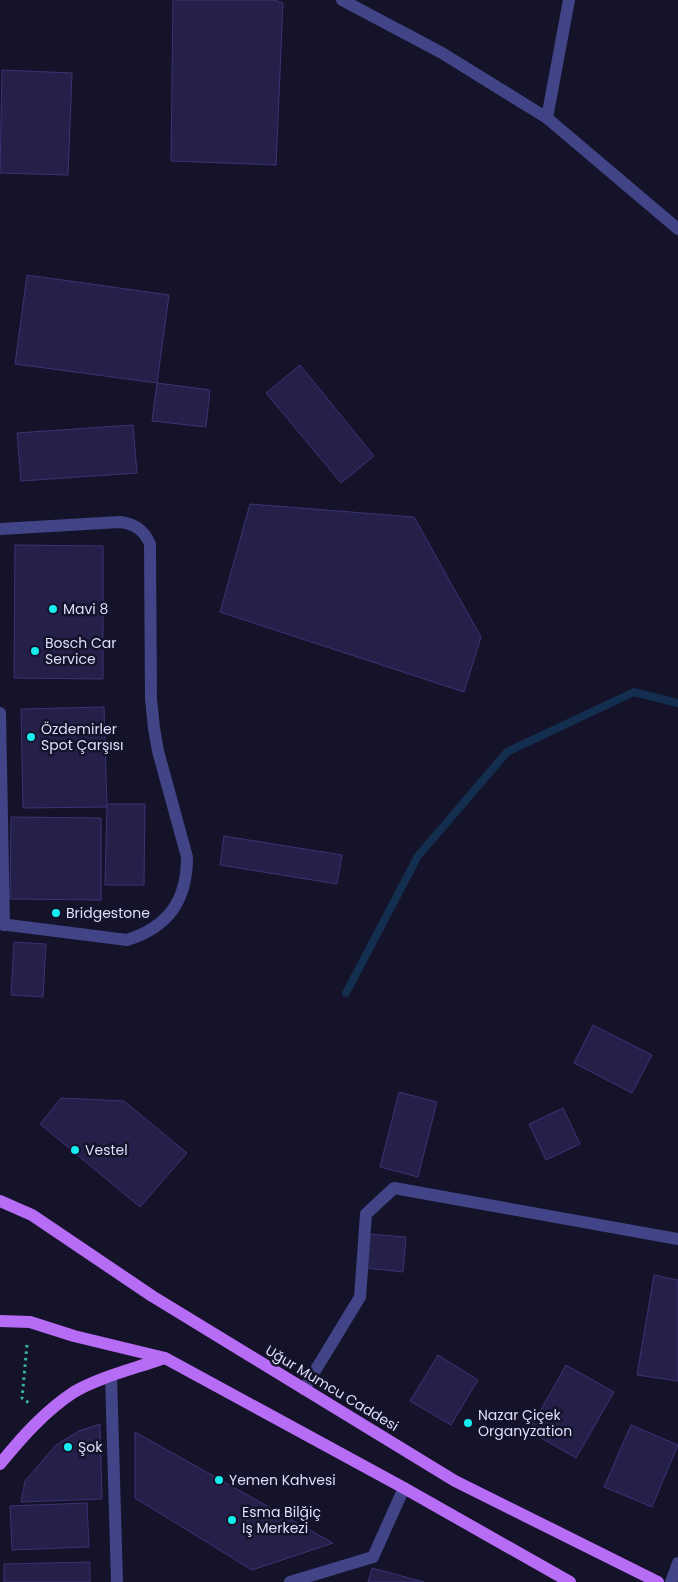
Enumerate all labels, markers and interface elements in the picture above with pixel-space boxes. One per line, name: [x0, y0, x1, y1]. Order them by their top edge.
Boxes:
place label: Mavi 8: [63, 599, 109, 619]
marker: Mavi 8: [47, 603, 59, 615]
place label: Bosch Car Service: [45, 633, 117, 669]
marker: Bosch Car Service: [29, 645, 41, 657]
place label: Özdemirler Spot Çarşısı: [41, 719, 123, 755]
marker: Özdemirler Spot Çarşısı: [25, 731, 37, 743]
place label: Bridgestone: [66, 903, 150, 923]
marker: Bridgestone: [50, 907, 62, 919]
place label: Vestel: [85, 1140, 128, 1160]
marker: Vestel: [69, 1144, 81, 1156]
street label: Uğur Mumcu Caddesi: [262, 1340, 402, 1436]
place label: Nazar Çiçek Organyzation: [478, 1405, 572, 1441]
marker: Nazar Çiçek Organyzation: [462, 1417, 474, 1429]
place label: Şok: [78, 1437, 103, 1457]
marker: Şok: [62, 1441, 74, 1453]
place label: Yemen Kahvesi: [229, 1470, 336, 1490]
marker: Yemen Kahvesi: [213, 1474, 225, 1486]
place label: Esma Bilğiç Iş Merkezi: [242, 1502, 321, 1538]
marker: Esma Bilğiç Iş Merkezi: [226, 1514, 238, 1526]

